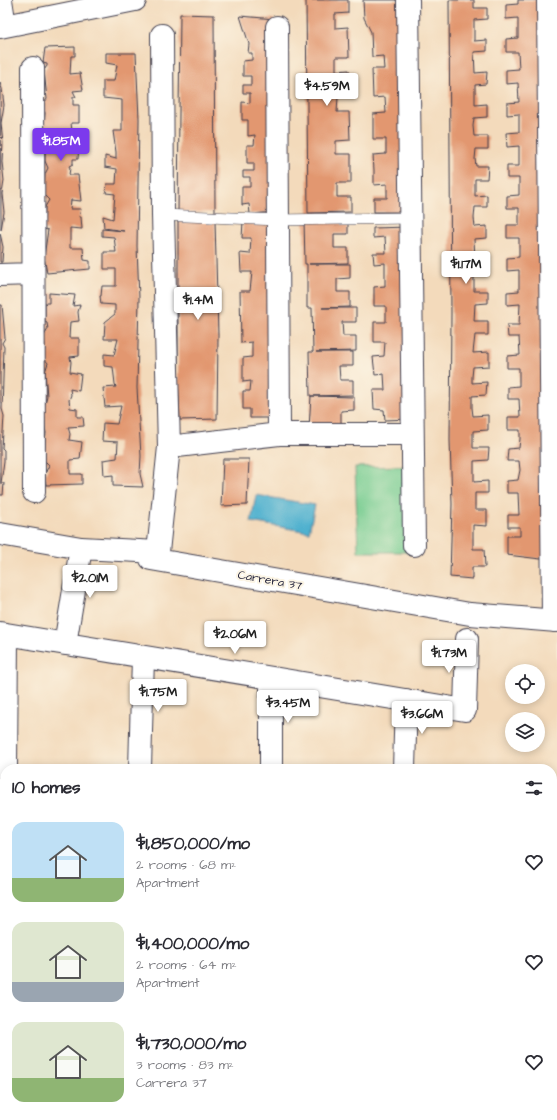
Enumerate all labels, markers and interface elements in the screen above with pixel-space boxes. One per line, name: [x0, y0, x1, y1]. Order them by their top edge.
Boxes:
pin: $4.59M: [294, 73, 360, 107]
text: $4.59M: [304, 77, 350, 95]
pin: $1.85M: [28, 128, 94, 162]
text: $1.85M: [41, 132, 81, 150]
pin: $1.17M: [433, 251, 499, 285]
text: $1.17M: [450, 255, 482, 273]
pin: $1.4M: [170, 287, 226, 321]
text: $1.4M: [183, 291, 213, 309]
pin: $2.01M: [57, 565, 123, 599]
street label: Carrera 37: [236, 566, 304, 595]
text: $2.01M: [71, 569, 109, 587]
pin: $2.06M: [202, 621, 268, 655]
text: $2.06M: [213, 625, 257, 643]
pin: $1.73M: [416, 640, 482, 674]
text: $1.73M: [431, 644, 467, 662]
map controls: [505, 664, 545, 752]
button: locate: [505, 664, 545, 704]
pin: $1.75M: [125, 679, 191, 713]
text: $1.75M: [139, 683, 177, 701]
pin: $3.45M: [255, 690, 321, 724]
text: $3.45M: [266, 694, 310, 712]
pin: $3.66M: [389, 701, 455, 735]
text: $3.66M: [401, 705, 443, 723]
button: layers: [505, 712, 545, 752]
text: 10 homes: [12, 776, 81, 800]
icon: filters: [523, 777, 545, 799]
text: $1,850,000/mo: [136, 832, 250, 856]
icon: home: [44, 838, 92, 886]
icon: heart: [523, 851, 545, 873]
text: 2 rooms · 68 m²: [136, 856, 236, 874]
text: Apartment: [136, 874, 200, 892]
text: $1,400,000/mo: [136, 932, 249, 956]
icon: home: [44, 938, 92, 986]
icon: heart: [523, 951, 545, 973]
text: 2 rooms · 64 m²: [136, 956, 237, 974]
text: Apartment: [136, 974, 200, 992]
text: $1,730,000/mo: [136, 1032, 246, 1056]
icon: home: [44, 1038, 92, 1086]
icon: heart: [523, 1051, 545, 1073]
text: 3 rooms · 83 m²: [136, 1056, 234, 1074]
text: Carrera 37: [136, 1074, 207, 1092]

